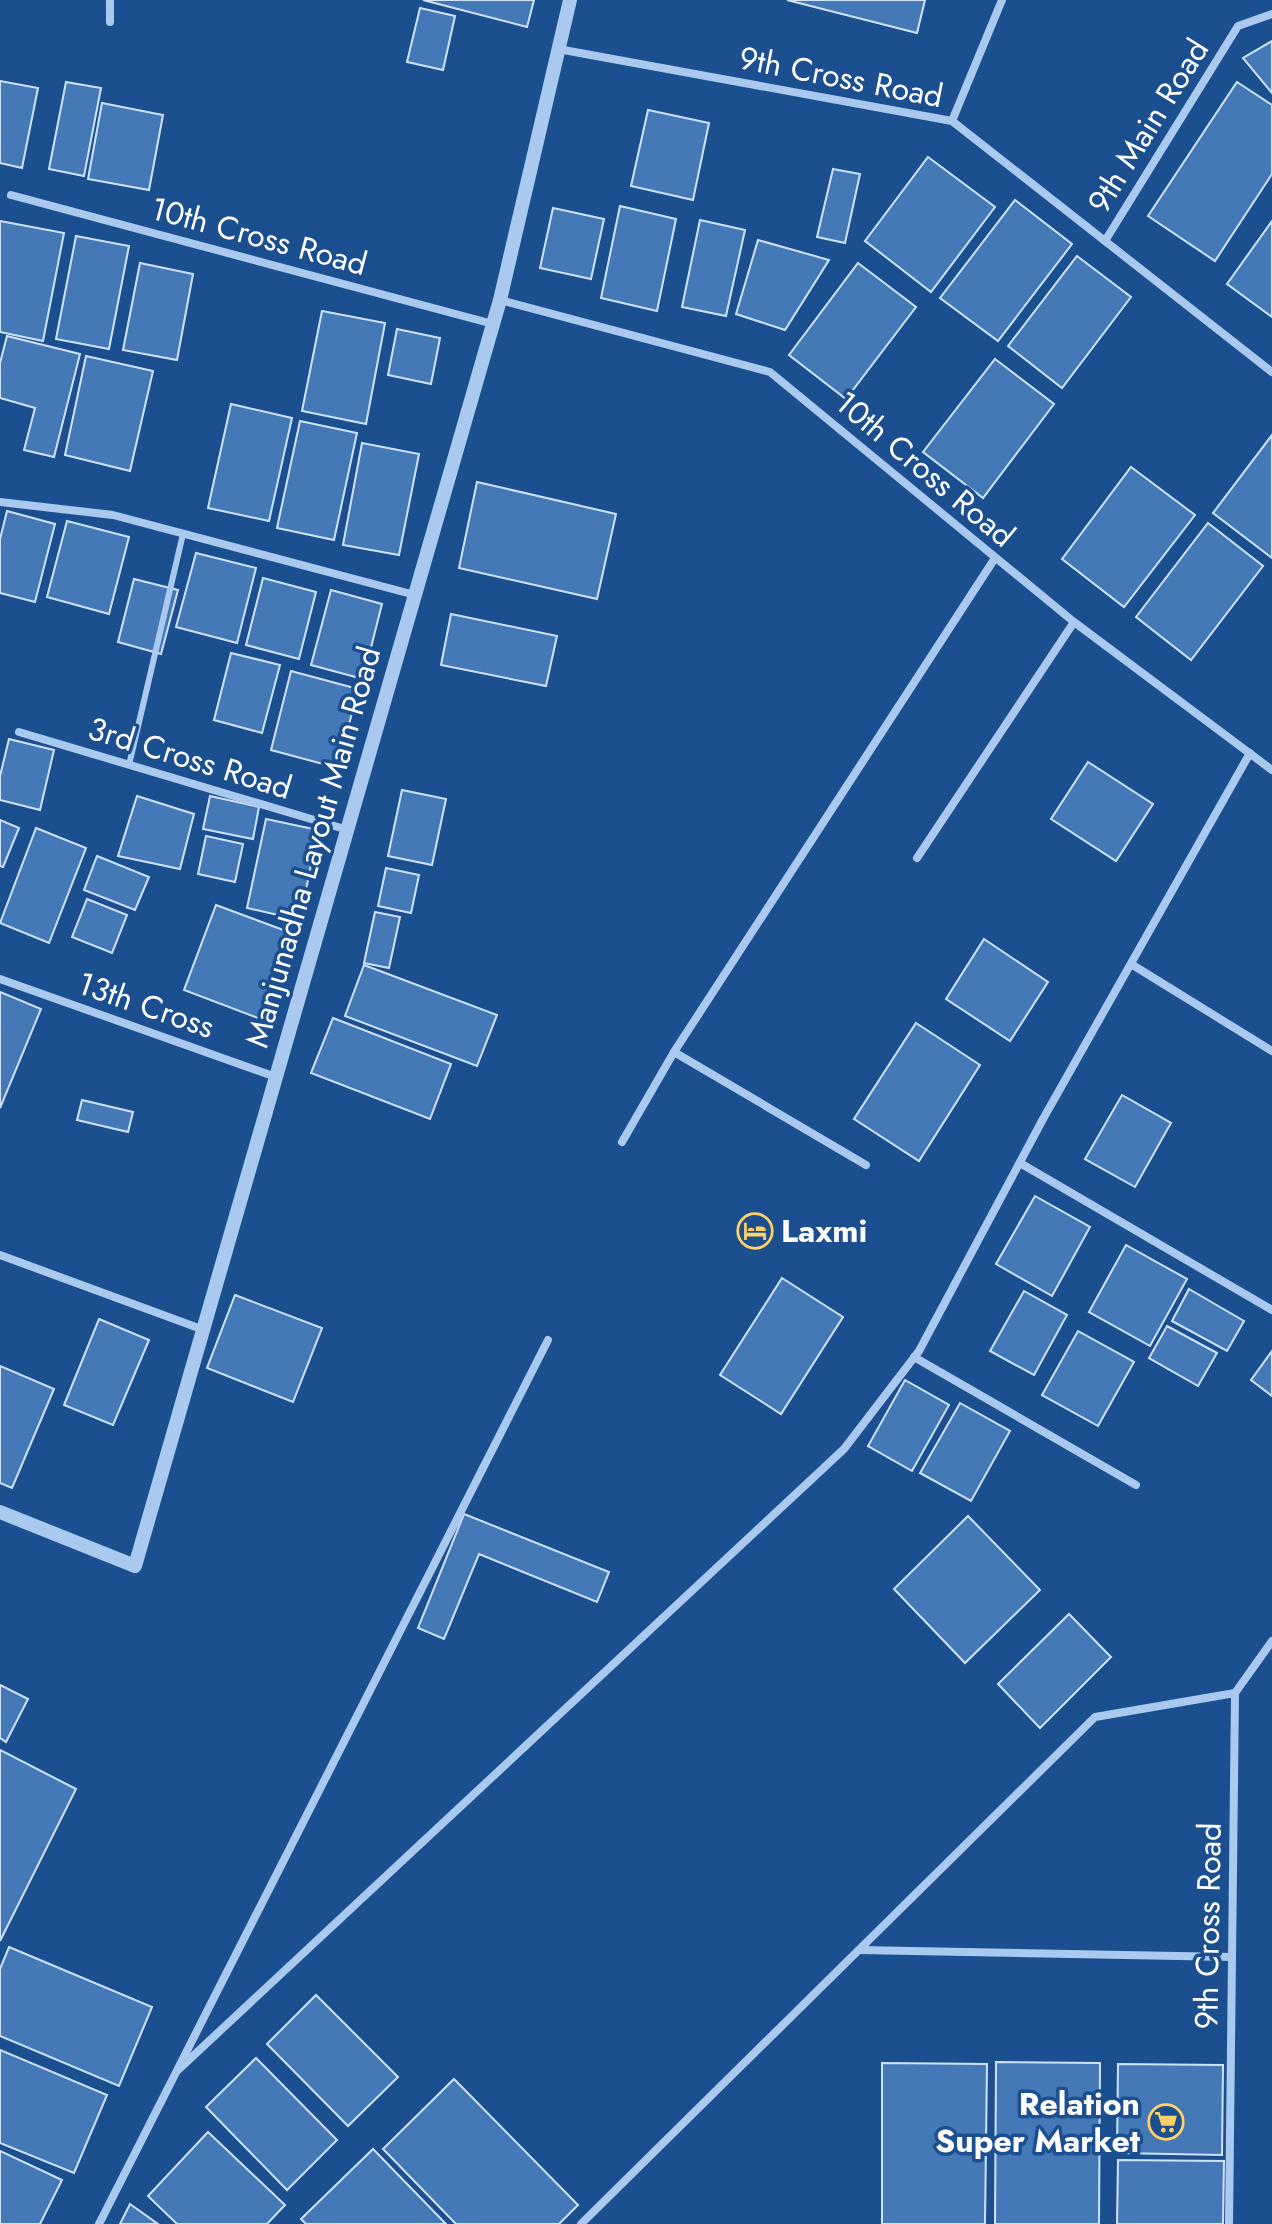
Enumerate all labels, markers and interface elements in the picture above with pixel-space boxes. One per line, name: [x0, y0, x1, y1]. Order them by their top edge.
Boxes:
street label: 9th Main Road: [1076, 30, 1220, 222]
street label: 9th Cross Road: [735, 35, 947, 119]
street label: 10th Cross Road: [146, 185, 372, 287]
street label: 10th Cross Road: [825, 380, 1025, 558]
street label: Manjunadha Layout Main Road: [234, 641, 392, 1053]
street label: 3rd Cross Road: [83, 705, 297, 811]
street label: 13th Cross: [72, 960, 220, 1050]
place label: Laxmi: [781, 1208, 867, 1254]
hotel icon: Laxmi: [736, 1212, 774, 1250]
street label: 9th Cross Road: [1183, 1822, 1233, 2030]
place label: Relation Super Market: [935, 2081, 1141, 2164]
supermarket icon: Relation Super Market: [1147, 2103, 1185, 2141]

